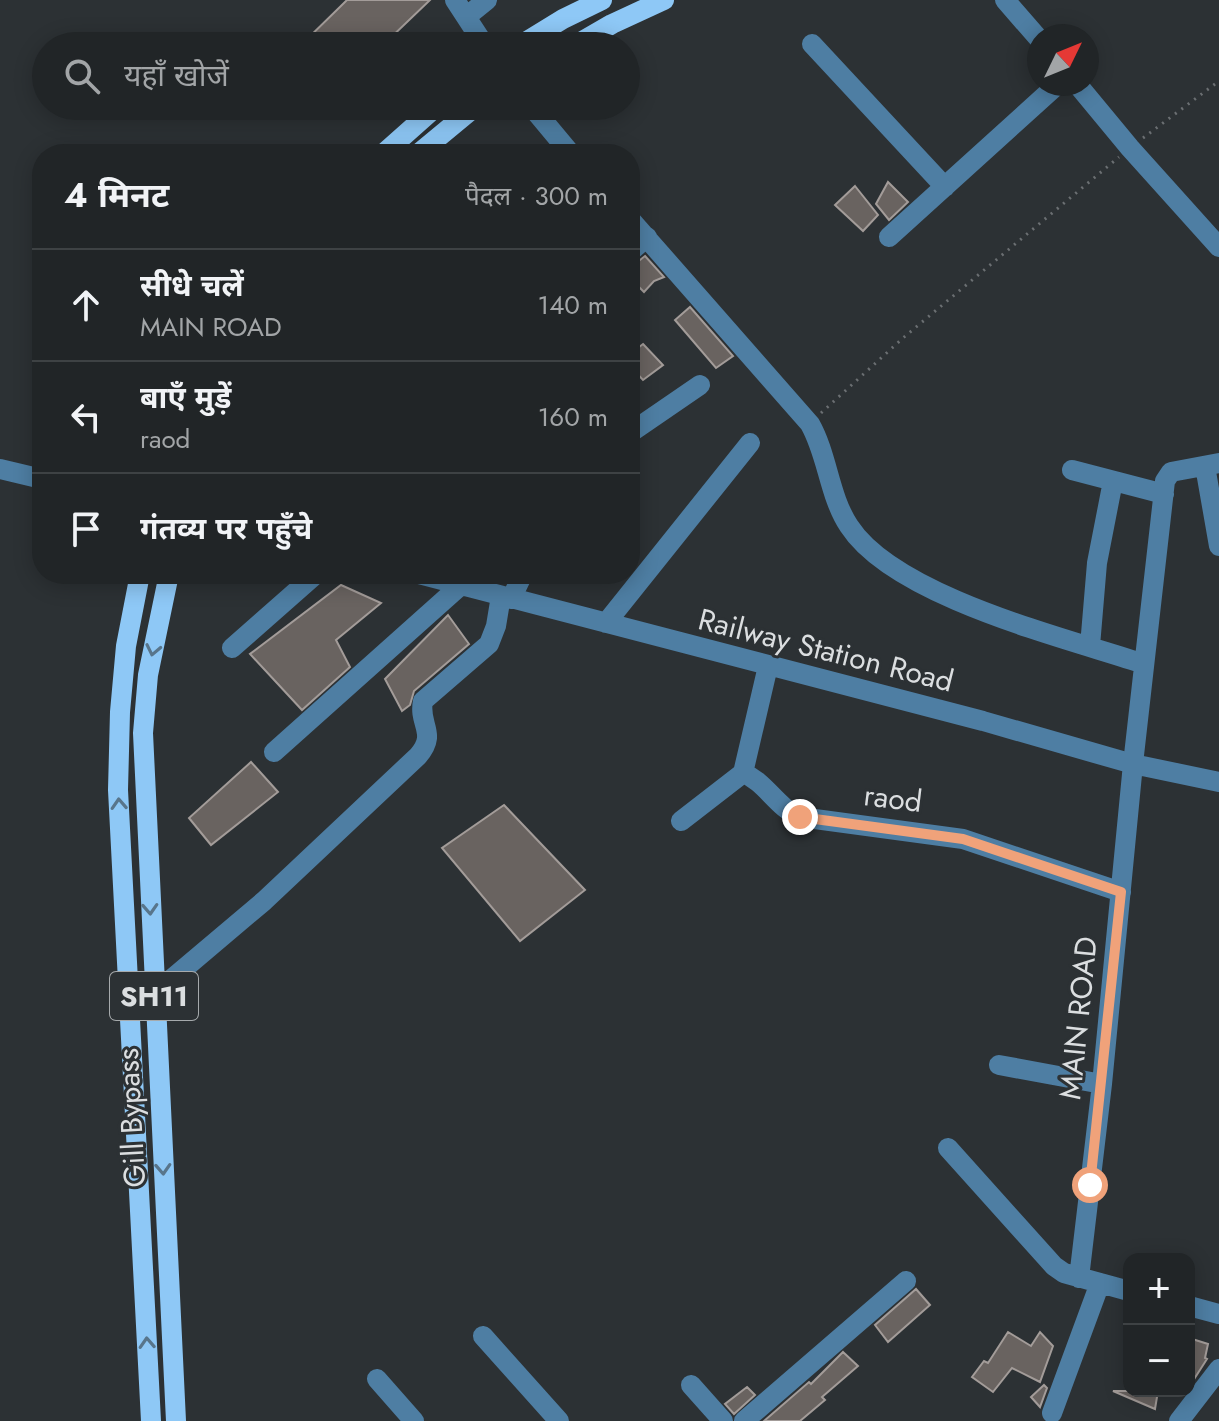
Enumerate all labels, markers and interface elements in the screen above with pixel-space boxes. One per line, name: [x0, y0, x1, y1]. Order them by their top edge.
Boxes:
north arrow: [1027, 24, 1099, 96]
search box: [32, 32, 640, 120]
icon: search: [60, 54, 104, 98]
text: यहाँ खोजें: [124, 54, 229, 97]
text: 4 मिनट: [64, 171, 169, 220]
text: पैदल · 300 m: [465, 177, 608, 215]
text: सीधे चलें: [140, 264, 244, 307]
icon: ahead: [64, 283, 108, 327]
text: 140 m: [537, 286, 608, 324]
text: MAIN ROAD: [140, 308, 282, 346]
text: बाएँ मुड़ें: [140, 376, 231, 419]
icon: left: [64, 395, 108, 439]
text: 160 m: [538, 398, 608, 436]
text: raod: [140, 420, 190, 458]
icon: arrive: [64, 507, 108, 551]
text: गंतव्य पर पहुँचे: [140, 507, 312, 550]
street label: Railway Station Road: [694, 597, 958, 703]
one-way arrow: [145, 643, 162, 657]
street label: raod: [861, 773, 925, 823]
one-way arrow: [111, 797, 128, 810]
route end: [782, 799, 818, 835]
one-way arrow: [142, 903, 159, 916]
street label: MAIN ROAD: [1048, 934, 1108, 1102]
road number: SH11: [110, 972, 198, 1020]
street label: Gill Bypass: [106, 1047, 156, 1189]
one-way arrow: [155, 1163, 172, 1176]
route start: [1072, 1167, 1108, 1203]
map controls: [1123, 1253, 1195, 1397]
button: +: [1123, 1253, 1195, 1325]
button: −: [1123, 1325, 1195, 1397]
one-way arrow: [139, 1336, 156, 1349]

